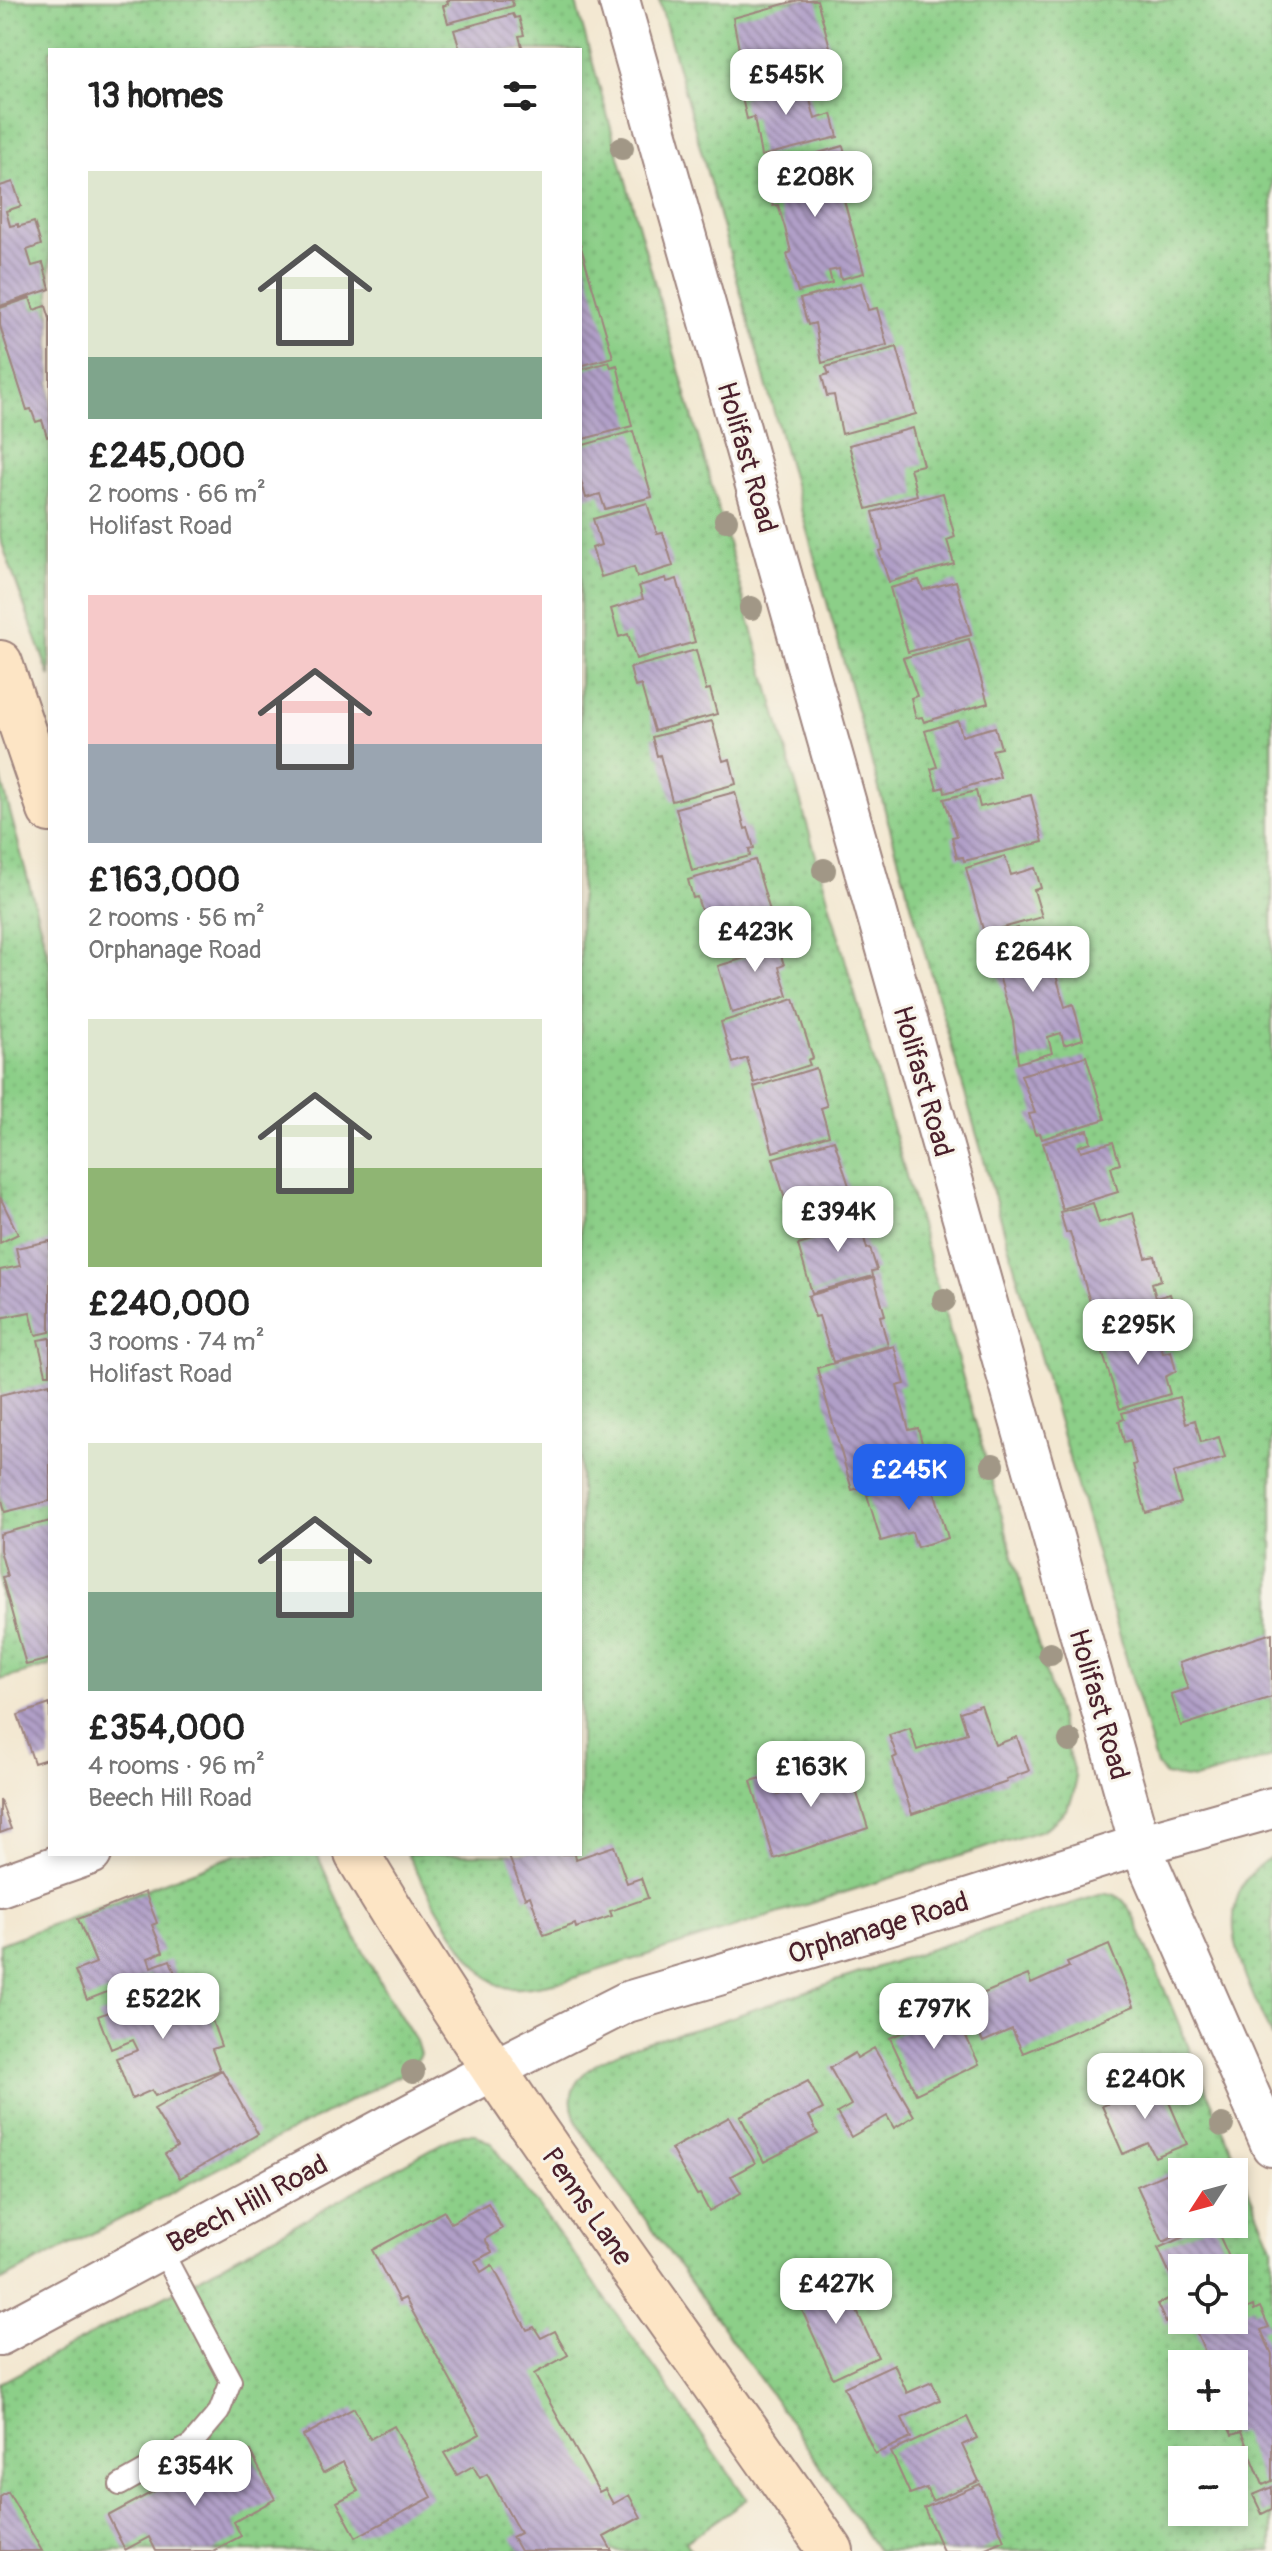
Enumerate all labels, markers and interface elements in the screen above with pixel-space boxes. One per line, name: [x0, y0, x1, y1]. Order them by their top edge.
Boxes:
pin: £545K: [730, 49, 842, 117]
text: £545K: [748, 59, 824, 91]
icon: filters: [498, 74, 542, 118]
text: 13 homes: [88, 75, 223, 118]
pin: £208K: [759, 151, 871, 219]
text: £208K: [776, 161, 854, 193]
icon: home: [243, 223, 387, 367]
street label: Holifast Road: [708, 378, 785, 537]
text: £245,000: [88, 435, 245, 478]
text: 2 rooms · 66 m²: [88, 478, 266, 510]
text: Holifast Road: [88, 510, 232, 542]
icon: home: [243, 647, 387, 791]
text: £163,000: [88, 859, 240, 902]
text: 2 rooms · 56 m²: [88, 902, 265, 934]
pin: £423K: [699, 906, 811, 974]
text: £423K: [717, 916, 793, 948]
pin: £264K: [977, 926, 1089, 994]
text: Orphanage Road: [88, 934, 262, 966]
text: £264K: [994, 936, 1072, 968]
street label: Holifast Road: [884, 1002, 961, 1161]
icon: home: [243, 1071, 387, 1215]
pin: £394K: [782, 1186, 894, 1254]
text: £394K: [800, 1196, 876, 1228]
text: £240,000: [88, 1283, 250, 1326]
pin: £295K: [1082, 1299, 1194, 1367]
text: £295K: [1101, 1309, 1175, 1341]
text: 3 rooms · 74 m²: [88, 1326, 265, 1358]
text: Holifast Road: [88, 1358, 232, 1390]
pin: £245K: [853, 1444, 965, 1512]
text: £245K: [871, 1454, 947, 1486]
icon: home: [243, 1495, 387, 1639]
street label: Holifast Road: [1060, 1625, 1137, 1784]
text: £354,000: [88, 1707, 245, 1750]
pin: £163K: [755, 1741, 867, 1809]
text: 4 rooms · 96 m²: [88, 1750, 265, 1782]
text: £163K: [775, 1751, 847, 1783]
text: Beech Hill Road: [88, 1782, 252, 1814]
street label: Orphanage Road: [784, 1884, 973, 1973]
pin: £522K: [107, 1973, 219, 2041]
text: £522K: [125, 1983, 201, 2015]
pin: £797K: [878, 1983, 990, 2051]
text: £797K: [897, 1993, 971, 2025]
pin: £240K: [1089, 2053, 1201, 2121]
text: £240K: [1105, 2063, 1185, 2095]
street label: Penns Lane: [533, 2141, 640, 2273]
street label: Beech Hill Road: [161, 2147, 334, 2261]
north arrow: [1168, 2158, 1248, 2238]
map controls: [1168, 2158, 1248, 2526]
button: locate: [1168, 2254, 1248, 2334]
pin: £427K: [780, 2258, 892, 2326]
text: £427K: [798, 2268, 874, 2300]
button: +: [1168, 2350, 1248, 2430]
pin: £354K: [139, 2440, 251, 2508]
button: −: [1168, 2446, 1248, 2526]
text: £354K: [157, 2450, 233, 2482]

